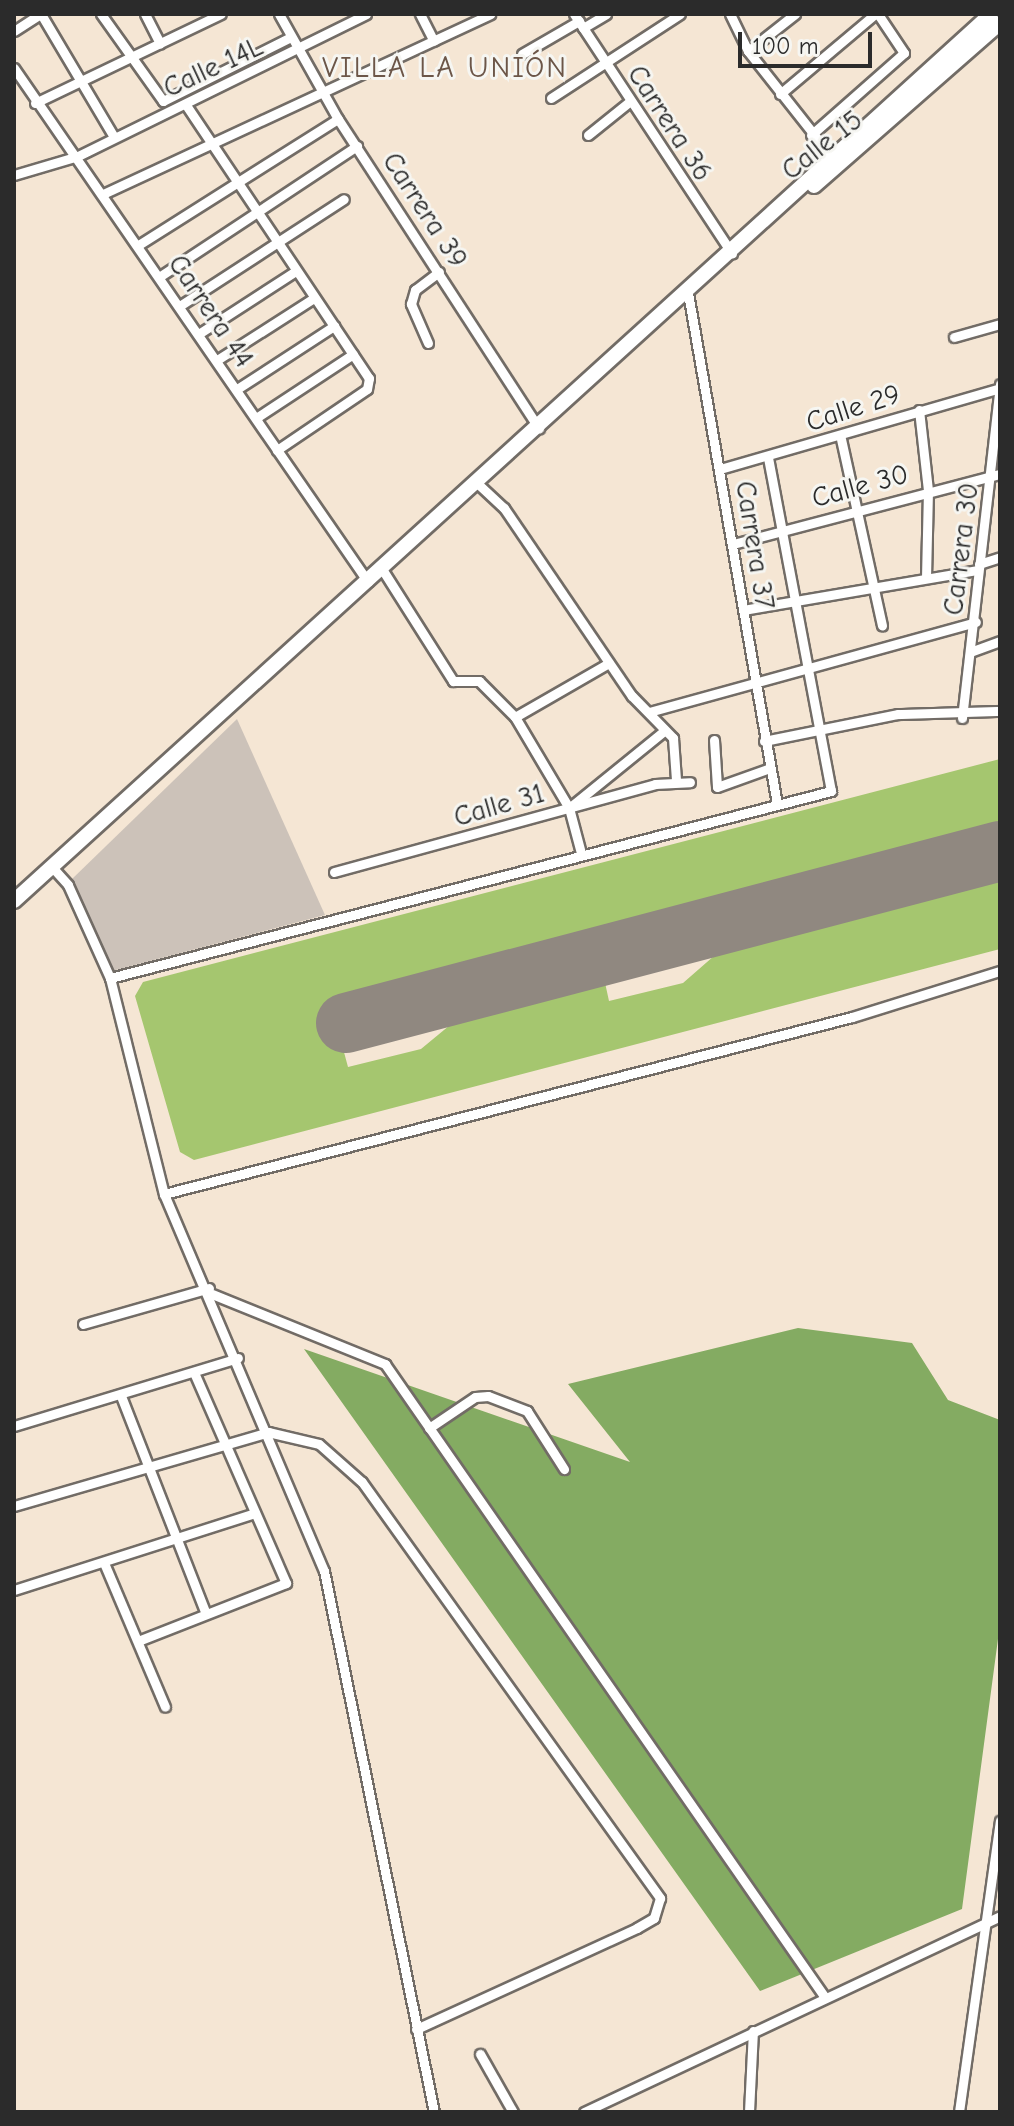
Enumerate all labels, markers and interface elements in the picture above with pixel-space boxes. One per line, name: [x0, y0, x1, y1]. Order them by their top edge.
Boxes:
scale bar: [742, 16, 876, 66]
street label: Calle 14L: [158, 29, 268, 105]
text: 100 m: [752, 32, 819, 60]
district label: VILLA LA UNIÓN: [322, 50, 568, 86]
street label: Carrera 36: [620, 59, 720, 187]
street label: Calle 15: [775, 103, 869, 187]
street label: Carrera 39: [375, 146, 475, 274]
street label: Carrera 44: [161, 248, 261, 374]
street label: Calle 29: [802, 377, 904, 439]
street label: Calle 30: [808, 457, 912, 515]
street label: Carrera 37: [728, 479, 782, 611]
street label: Carrera 30: [936, 481, 986, 617]
street label: Calle 31: [450, 776, 548, 834]

